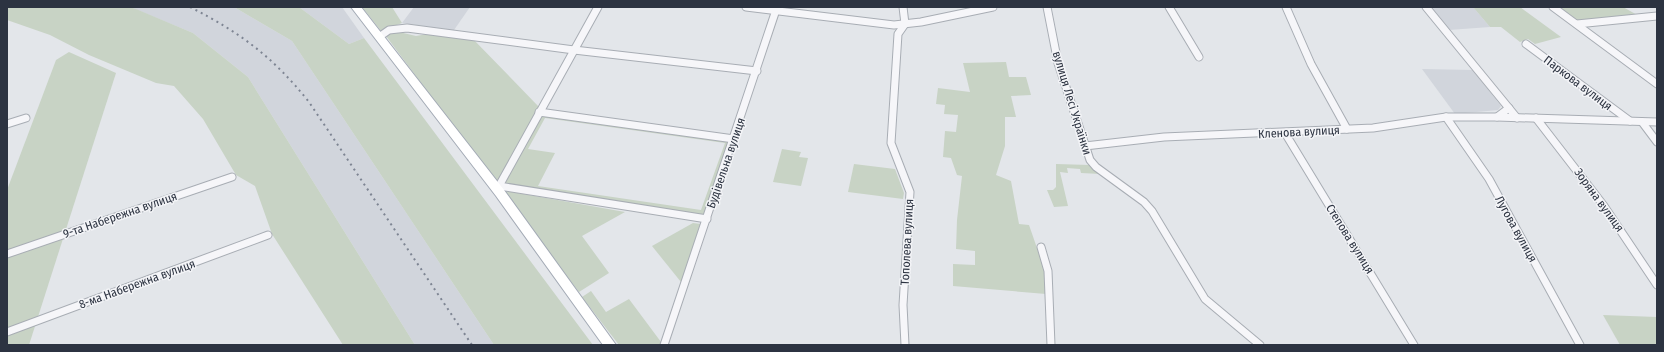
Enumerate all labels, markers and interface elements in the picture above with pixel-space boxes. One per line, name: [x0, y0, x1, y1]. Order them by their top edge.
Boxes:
street label: вулиця Лесі Українки: [1050, 50, 1094, 156]
street label: Паркова вулиця: [1541, 53, 1615, 113]
street label: Будівельна вулиця: [704, 116, 748, 210]
street label: Кленова вулиця: [1258, 123, 1340, 141]
street label: Зоряна вулиця: [1571, 165, 1627, 235]
street label: 9-та Набережна вулиця: [61, 189, 179, 241]
street label: Лугова вулиця: [1492, 193, 1540, 265]
street label: Тополева вулиця: [898, 198, 916, 286]
street label: Степова вулиця: [1323, 202, 1377, 276]
street label: 8-ма Набережна вулиця: [77, 256, 197, 312]

